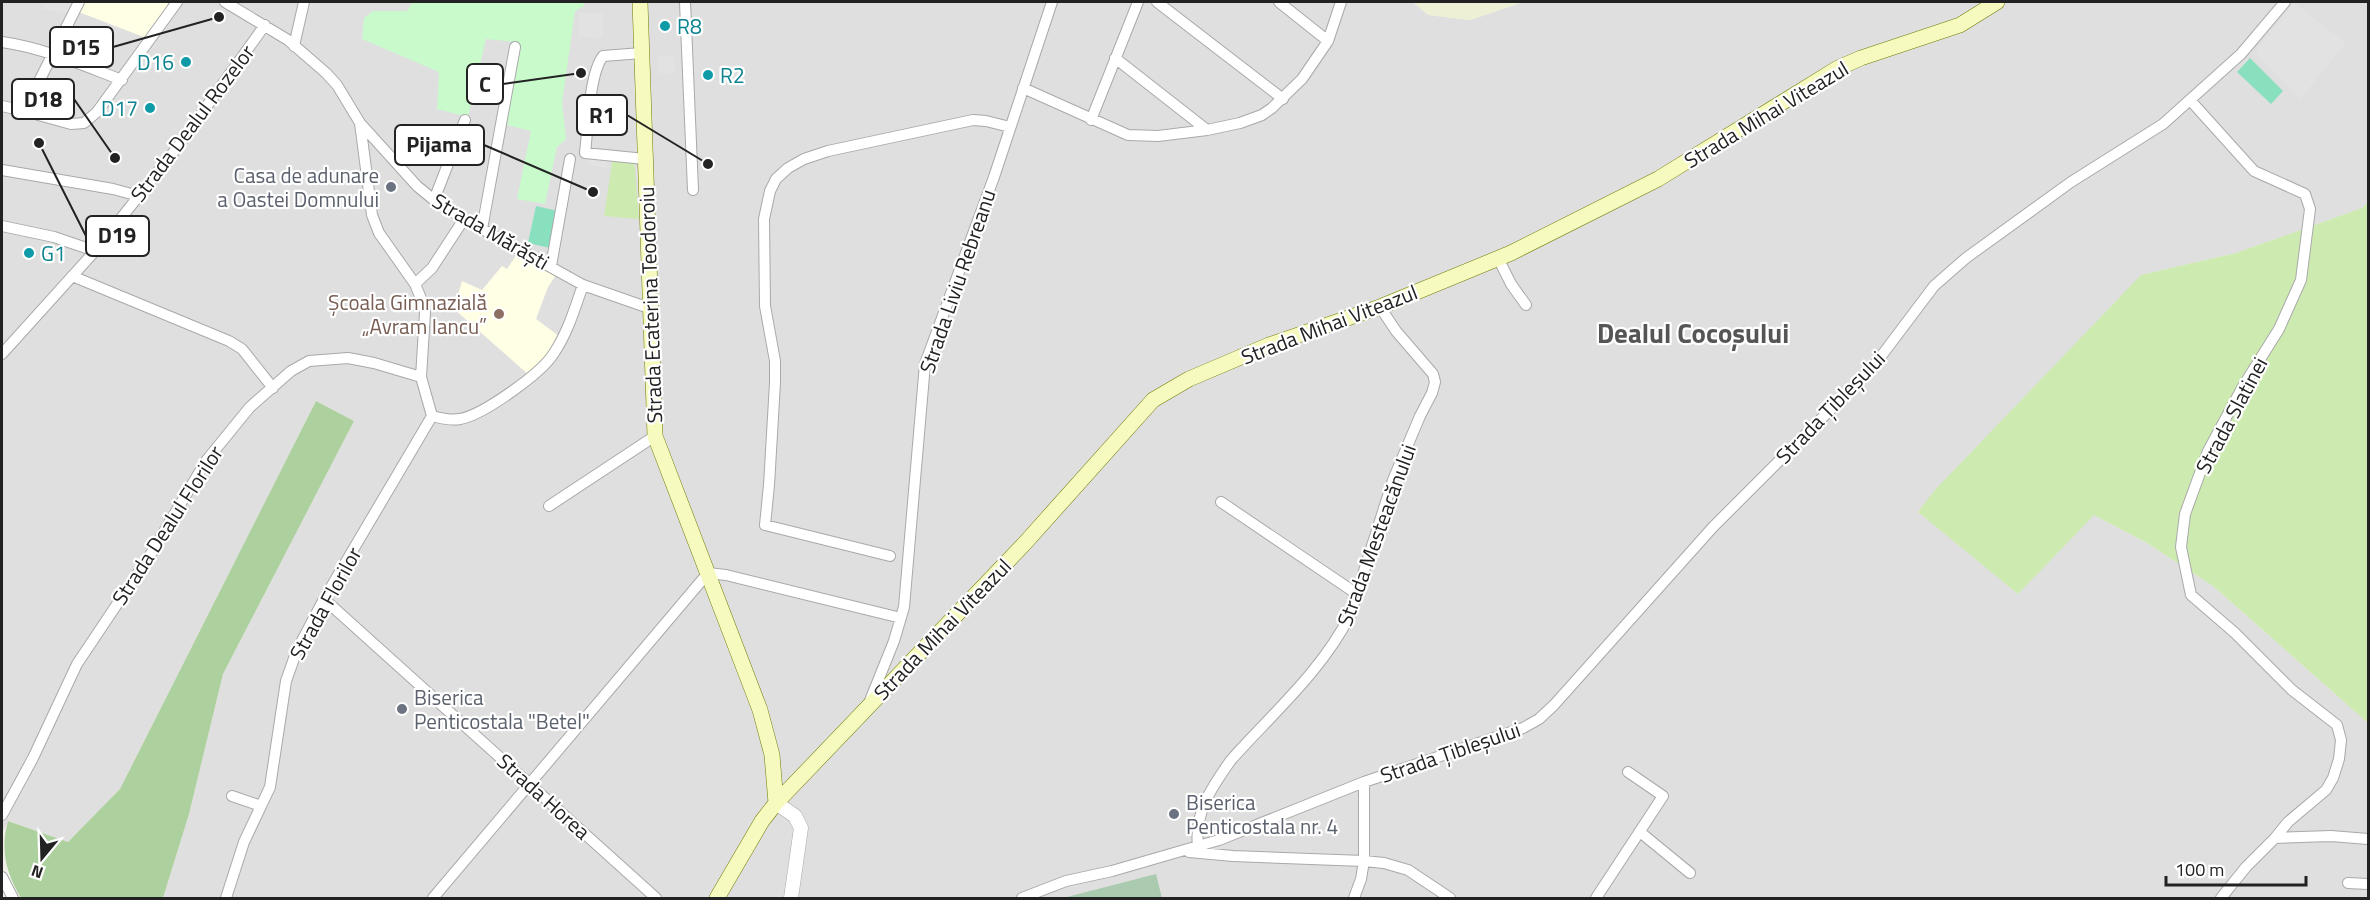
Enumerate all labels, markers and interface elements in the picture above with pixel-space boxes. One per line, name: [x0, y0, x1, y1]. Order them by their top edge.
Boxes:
place label: R8: [677, 10, 702, 42]
marker: R8: [658, 19, 672, 33]
callout: D15: [50, 27, 113, 67]
text: D15: [62, 30, 100, 64]
street label: Strada Dealul Rozelor: [122, 38, 262, 208]
place label: D16: [137, 46, 174, 78]
street label: Strada Mihai Viteazul: [1678, 52, 1854, 176]
marker: D16: [179, 55, 193, 69]
place label: R2: [720, 59, 745, 91]
callout: C: [467, 64, 503, 104]
text: C: [479, 67, 491, 101]
marker: R2: [701, 68, 715, 82]
callout: D18: [12, 79, 74, 119]
text: D18: [24, 82, 62, 116]
place label: D17: [101, 92, 138, 124]
callout: R1: [577, 95, 627, 135]
text: R1: [589, 98, 615, 132]
marker: D17: [143, 101, 157, 115]
callout: Pijama: [395, 125, 484, 165]
text: Pijama: [406, 127, 472, 161]
place label: Casa de adunare a Oastei Domnului: [217, 159, 379, 215]
marker: Casa de adunare a Oastei Domnului: [384, 180, 398, 194]
street label: Strada Mărăști: [427, 185, 555, 277]
street label: Strada Liviu Rebreanu: [910, 185, 1004, 377]
street label: Strada Ecaterina Teodoroiu: [630, 186, 670, 424]
callout: D19: [86, 216, 149, 256]
text: D19: [98, 218, 136, 252]
place label: G1: [41, 237, 66, 269]
marker: G1: [22, 246, 36, 260]
street label: Strada Mihai Viteazul: [1236, 276, 1422, 372]
place label: Școala Gimnazială „Avram Iancu”: [328, 286, 487, 342]
marker: Școala Gimnazială „Avram Iancu”: [492, 307, 506, 321]
district label: Dealul Cocoșului: [1597, 312, 1789, 353]
street label: Strada Țibleșului: [1768, 343, 1892, 471]
street label: Strada Slatinei: [2187, 351, 2275, 479]
street label: Strada Dealul Florilor: [103, 439, 231, 611]
street label: Strada Mesteacănului: [1328, 439, 1424, 631]
street label: Strada Florilor: [281, 541, 369, 665]
street label: Strada Mihai Viteazul: [866, 551, 1018, 707]
place label: Biserica Penticostala "Betel": [414, 681, 590, 737]
marker: Biserica Penticostala "Betel": [395, 702, 409, 716]
street label: Strada Țibleșului: [1376, 713, 1524, 791]
street label: Strada Horea: [490, 745, 598, 847]
place label: Biserica Penticostala nr. 4: [1186, 786, 1338, 842]
marker: Biserica Penticostala nr. 4: [1167, 807, 1181, 821]
north arrow: [12, 828, 72, 888]
scale bar: [2166, 849, 2306, 887]
text: 100 m: [2175, 856, 2224, 883]
text: N: [28, 859, 46, 885]

